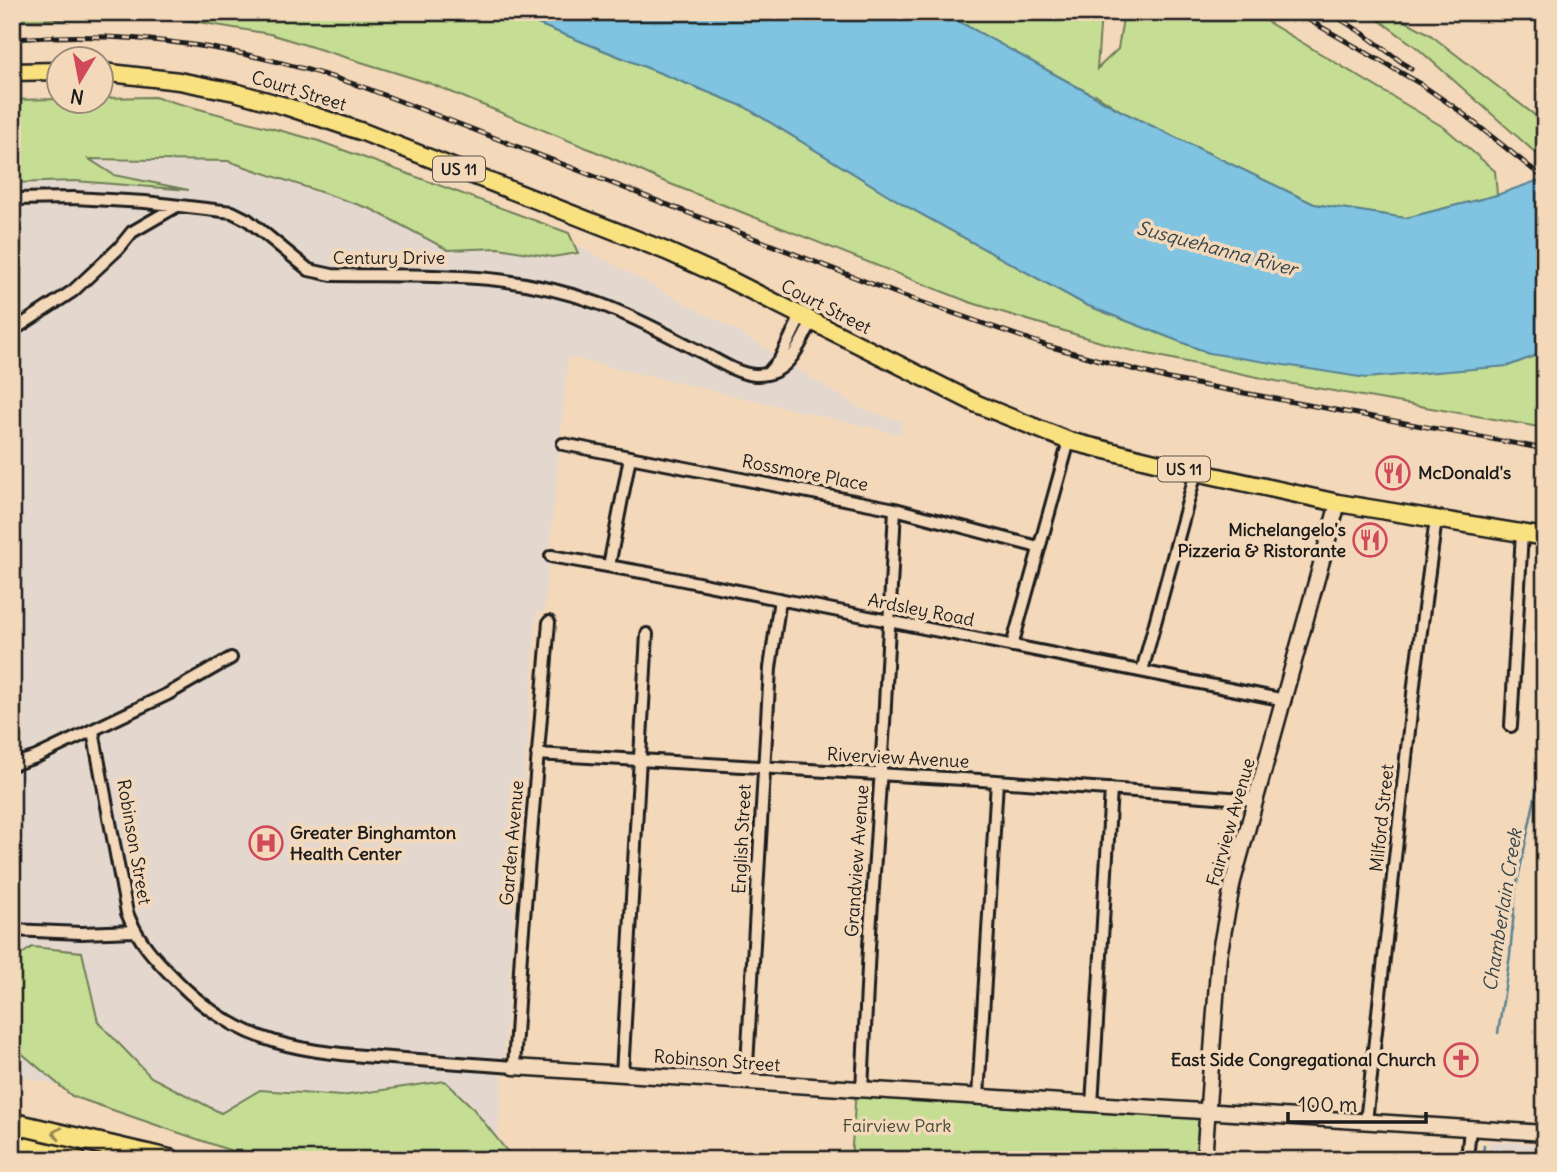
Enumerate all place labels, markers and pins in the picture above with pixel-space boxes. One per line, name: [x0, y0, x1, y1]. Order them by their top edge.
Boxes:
restaurant icon: McDonald's: [1374, 454, 1412, 492]
place label: McDonald's: [1418, 461, 1511, 484]
place label: Michelangelo's Pizzeria & Ristorante: [1177, 518, 1346, 562]
restaurant icon: Michelangelo's Pizzeria & Ristorante: [1351, 521, 1389, 559]
place label: Greater Binghamton Health Center: [290, 821, 457, 865]
hospital icon: Greater Binghamton Health Center: [247, 824, 285, 862]
church icon: East Side Congregational Church: [1442, 1041, 1480, 1079]
place label: East Side Congregational Church: [1171, 1048, 1437, 1071]

